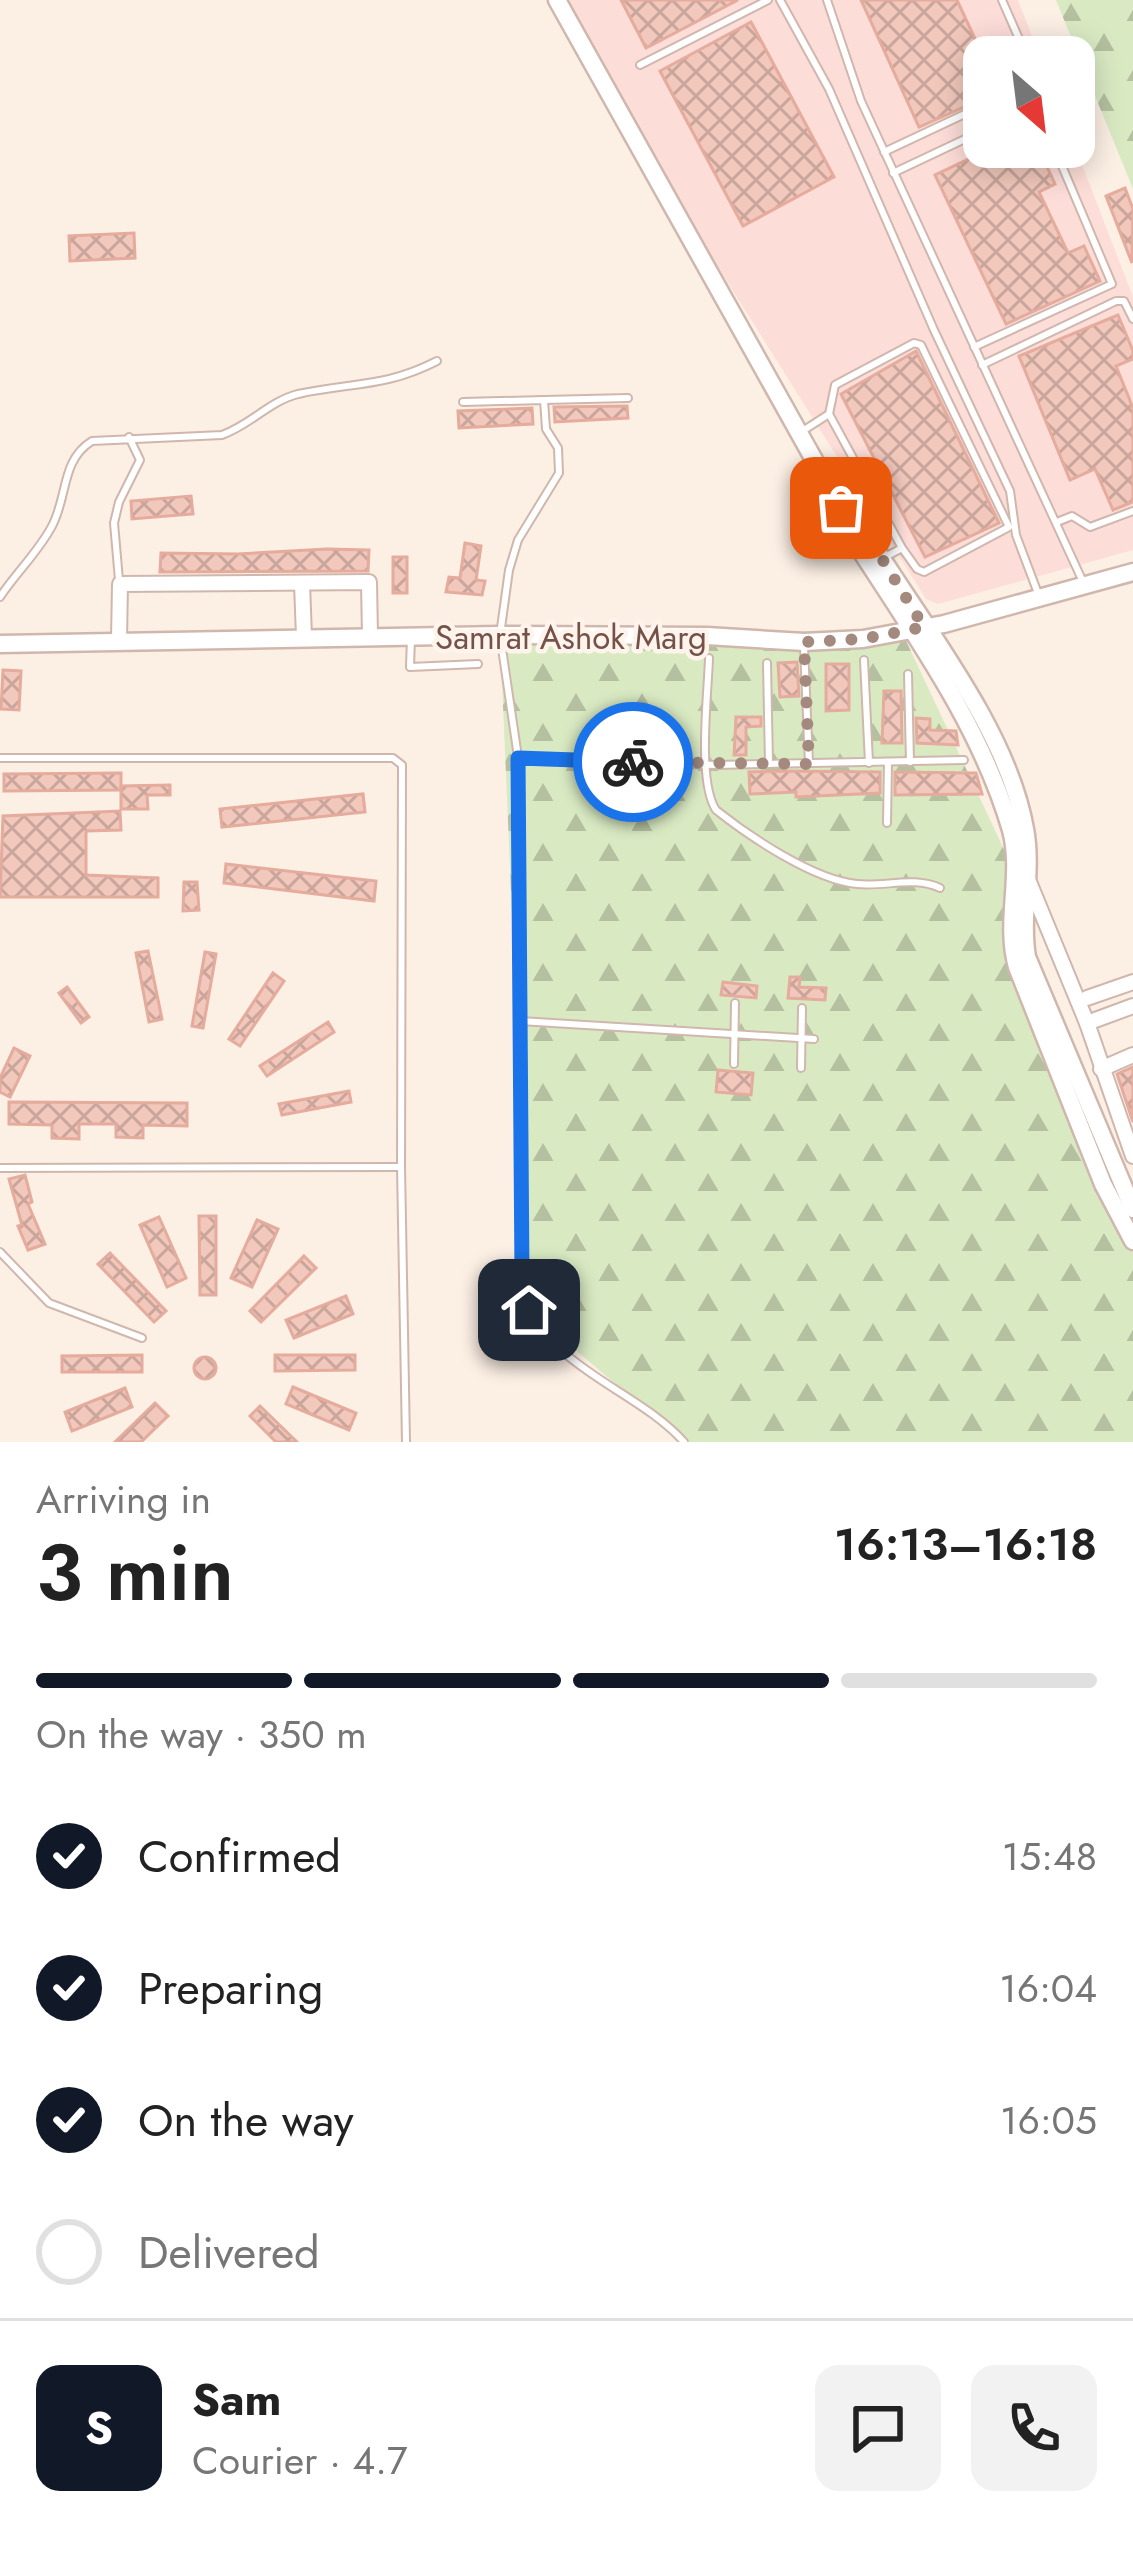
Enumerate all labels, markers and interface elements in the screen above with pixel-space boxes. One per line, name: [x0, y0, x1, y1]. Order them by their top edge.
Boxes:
north arrow: [963, 36, 1095, 168]
map controls: [963, 36, 1095, 168]
pin: [790, 457, 892, 559]
icon: bag: [808, 475, 874, 541]
street label: Samrat Ashok Marg: [435, 614, 707, 661]
courier: [573, 702, 693, 822]
icon: bike: [600, 729, 666, 795]
pin: [478, 1259, 580, 1361]
icon: home: [496, 1277, 562, 1343]
text: Arriving in: [36, 1471, 211, 1528]
text: 16:13–16:18: [834, 1512, 1097, 1577]
text: 3 min: [36, 1517, 234, 1629]
text: On the way · 350 m: [36, 1706, 367, 1763]
icon: check: [36, 1823, 102, 1889]
text: Confirmed: [138, 1824, 341, 1889]
text: 15:48: [1002, 1828, 1097, 1885]
icon: check: [36, 1955, 102, 2021]
text: Preparing: [138, 1956, 323, 2021]
text: 16:04: [999, 1960, 1097, 2017]
icon: check: [36, 2087, 102, 2153]
text: On the way: [138, 2088, 354, 2153]
text: 16:05: [1000, 2092, 1097, 2149]
text: Delivered: [138, 2220, 320, 2285]
button: chat: [815, 2365, 941, 2491]
button: phone: [971, 2365, 1097, 2491]
text: Sam: [192, 2367, 281, 2432]
text: S: [85, 2395, 113, 2460]
text: Courier · 4.7: [192, 2432, 407, 2489]

